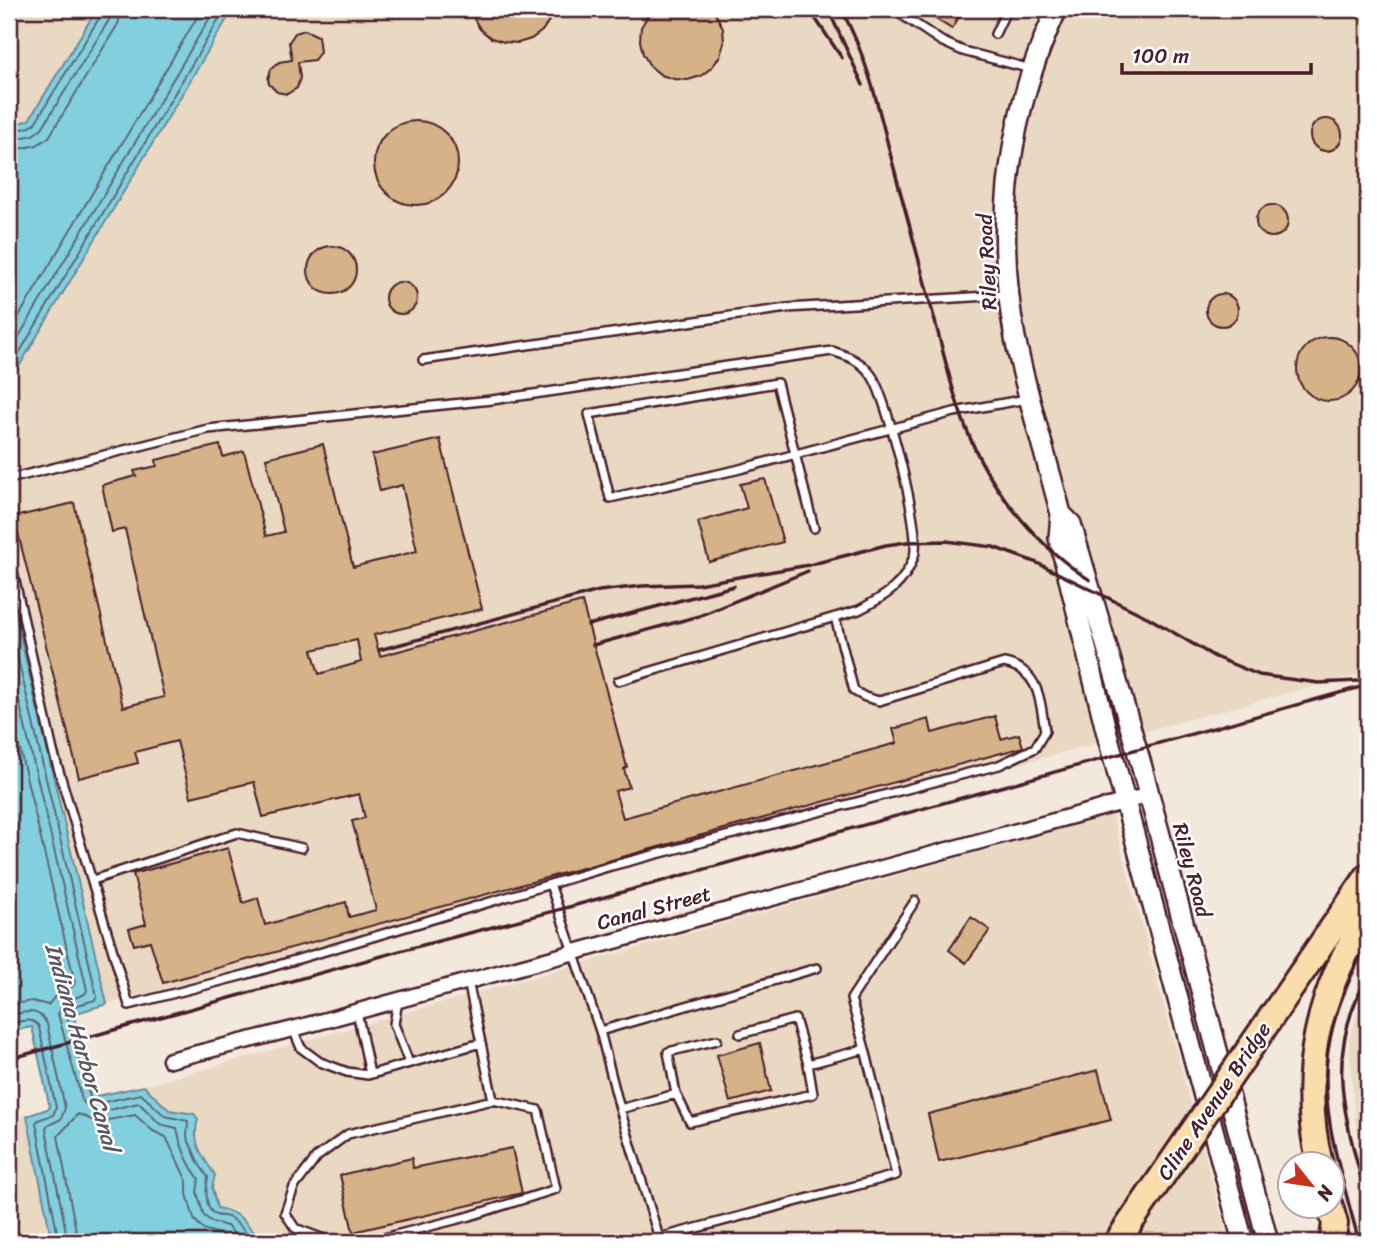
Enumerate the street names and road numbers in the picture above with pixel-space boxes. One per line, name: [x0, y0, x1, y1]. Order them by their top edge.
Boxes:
street label: Riley Road: [965, 211, 1008, 311]
street label: Riley Road: [1161, 819, 1223, 923]
street label: Canal Street: [592, 874, 716, 942]
street label: Cline Avenue Bridge: [1147, 1013, 1282, 1188]

